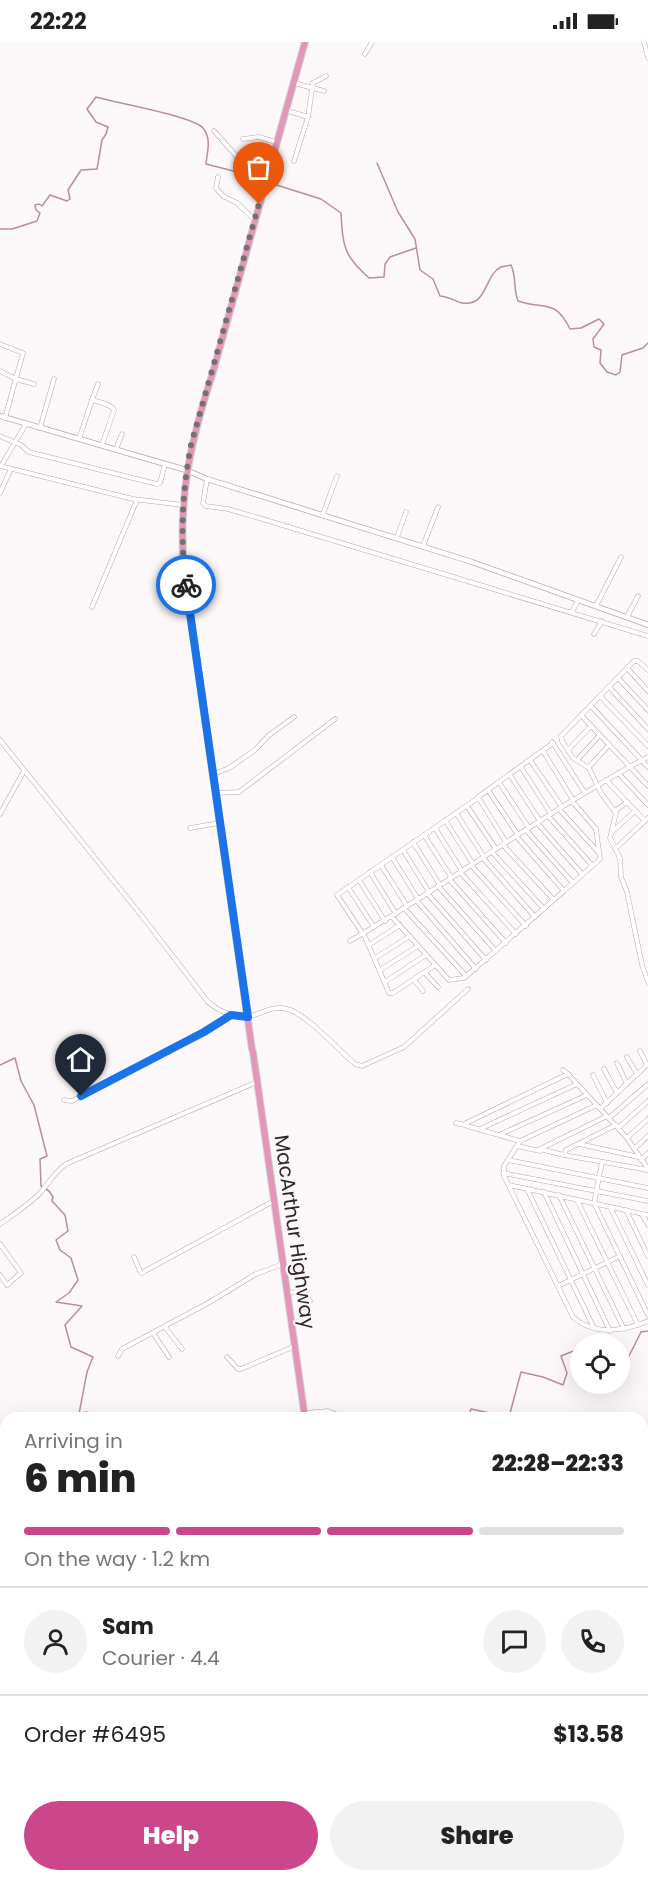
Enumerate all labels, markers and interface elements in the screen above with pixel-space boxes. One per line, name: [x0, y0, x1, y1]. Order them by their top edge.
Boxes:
text: 22:22: [30, 6, 87, 37]
pin: [233, 142, 284, 204]
icon: bag: [242, 151, 275, 184]
courier: [156, 555, 216, 615]
icon: bike: [170, 569, 203, 602]
pin: [55, 1034, 106, 1096]
icon: home: [64, 1043, 97, 1076]
street label: MacArthur Highway: [268, 1133, 322, 1331]
map controls: [570, 1334, 630, 1394]
button: locate: [570, 1334, 630, 1394]
text: Arriving in: [24, 1427, 123, 1455]
text: 22:28–22:33: [492, 1448, 624, 1479]
text: 6 min: [24, 1451, 137, 1506]
text: On the way · 1.2 km: [24, 1545, 210, 1573]
button: person: [24, 1610, 87, 1673]
button: chat: [483, 1610, 546, 1673]
button: phone: [561, 1610, 624, 1673]
text: Sam: [102, 1611, 154, 1642]
text: Courier · 4.4: [102, 1644, 220, 1672]
text: Order #6495: [24, 1719, 166, 1750]
text: $13.58: [553, 1719, 624, 1750]
button: Help: [24, 1801, 318, 1870]
button: Share: [330, 1801, 624, 1870]

